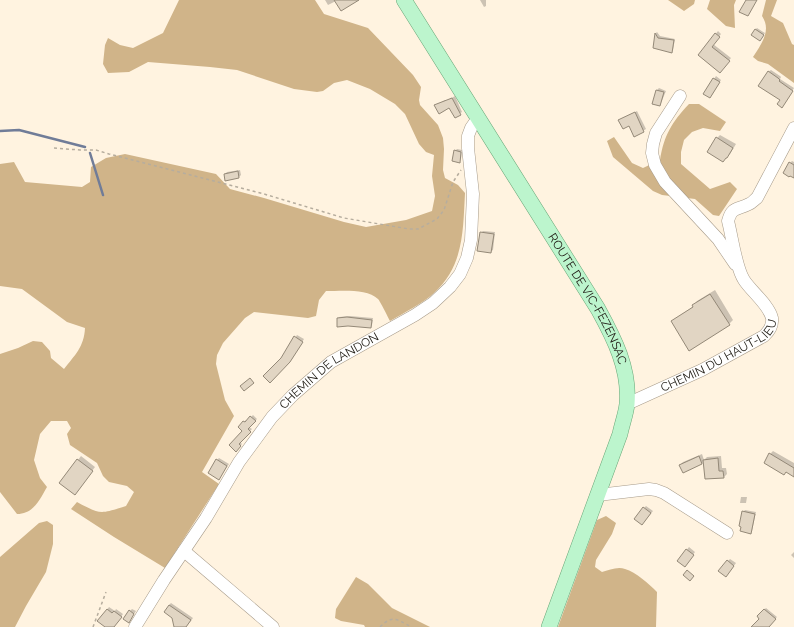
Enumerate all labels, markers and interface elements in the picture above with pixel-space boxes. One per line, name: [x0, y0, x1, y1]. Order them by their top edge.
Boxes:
street label: ROUTE DE VIC-FEZENSAC: [545, 231, 629, 366]
street label: CHEMIN DU HAUT-LIEU: [658, 318, 780, 395]
street label: CHEMIN DE LANDON: [276, 330, 381, 412]

